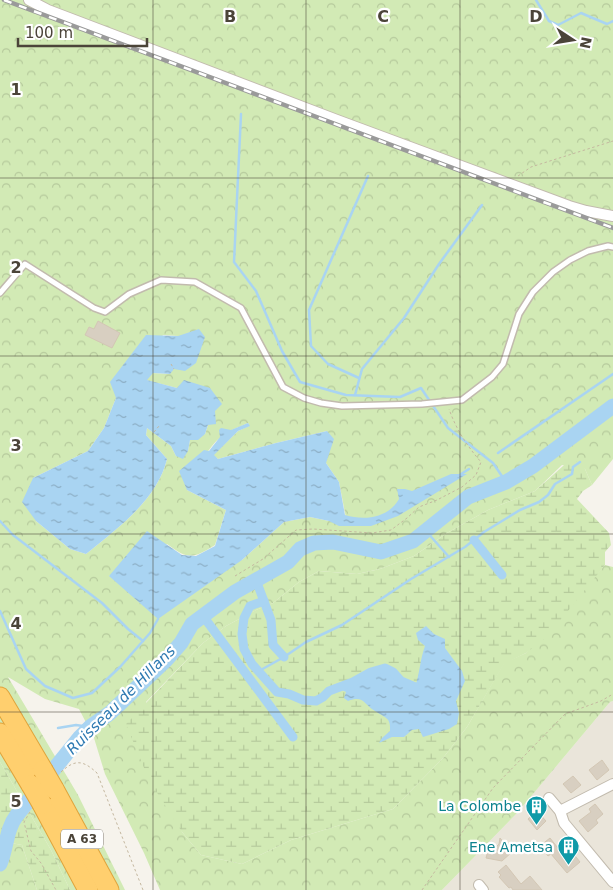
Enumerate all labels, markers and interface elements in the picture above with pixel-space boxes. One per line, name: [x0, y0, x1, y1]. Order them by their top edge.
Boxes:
text: B: [224, 7, 236, 26]
text: C: [377, 7, 389, 26]
text: D: [529, 7, 543, 26]
scale bar: [18, 15, 146, 47]
north arrow: [548, 15, 598, 65]
text: 100 m: [25, 24, 73, 42]
text: N: [577, 35, 595, 50]
text: 1: [10, 80, 22, 99]
text: 2: [10, 258, 22, 277]
text: 3: [10, 436, 22, 455]
text: 4: [10, 614, 22, 633]
water label: Ruisseau de Hillans: [63, 642, 179, 758]
text: 5: [10, 792, 22, 811]
building icon: La Colombe: [525, 794, 549, 825]
place label: La Colombe: [438, 798, 521, 814]
road number: A 63: [61, 830, 103, 849]
building icon: Ene Ametsa: [557, 835, 581, 866]
place label: Ene Ametsa: [469, 839, 553, 855]

